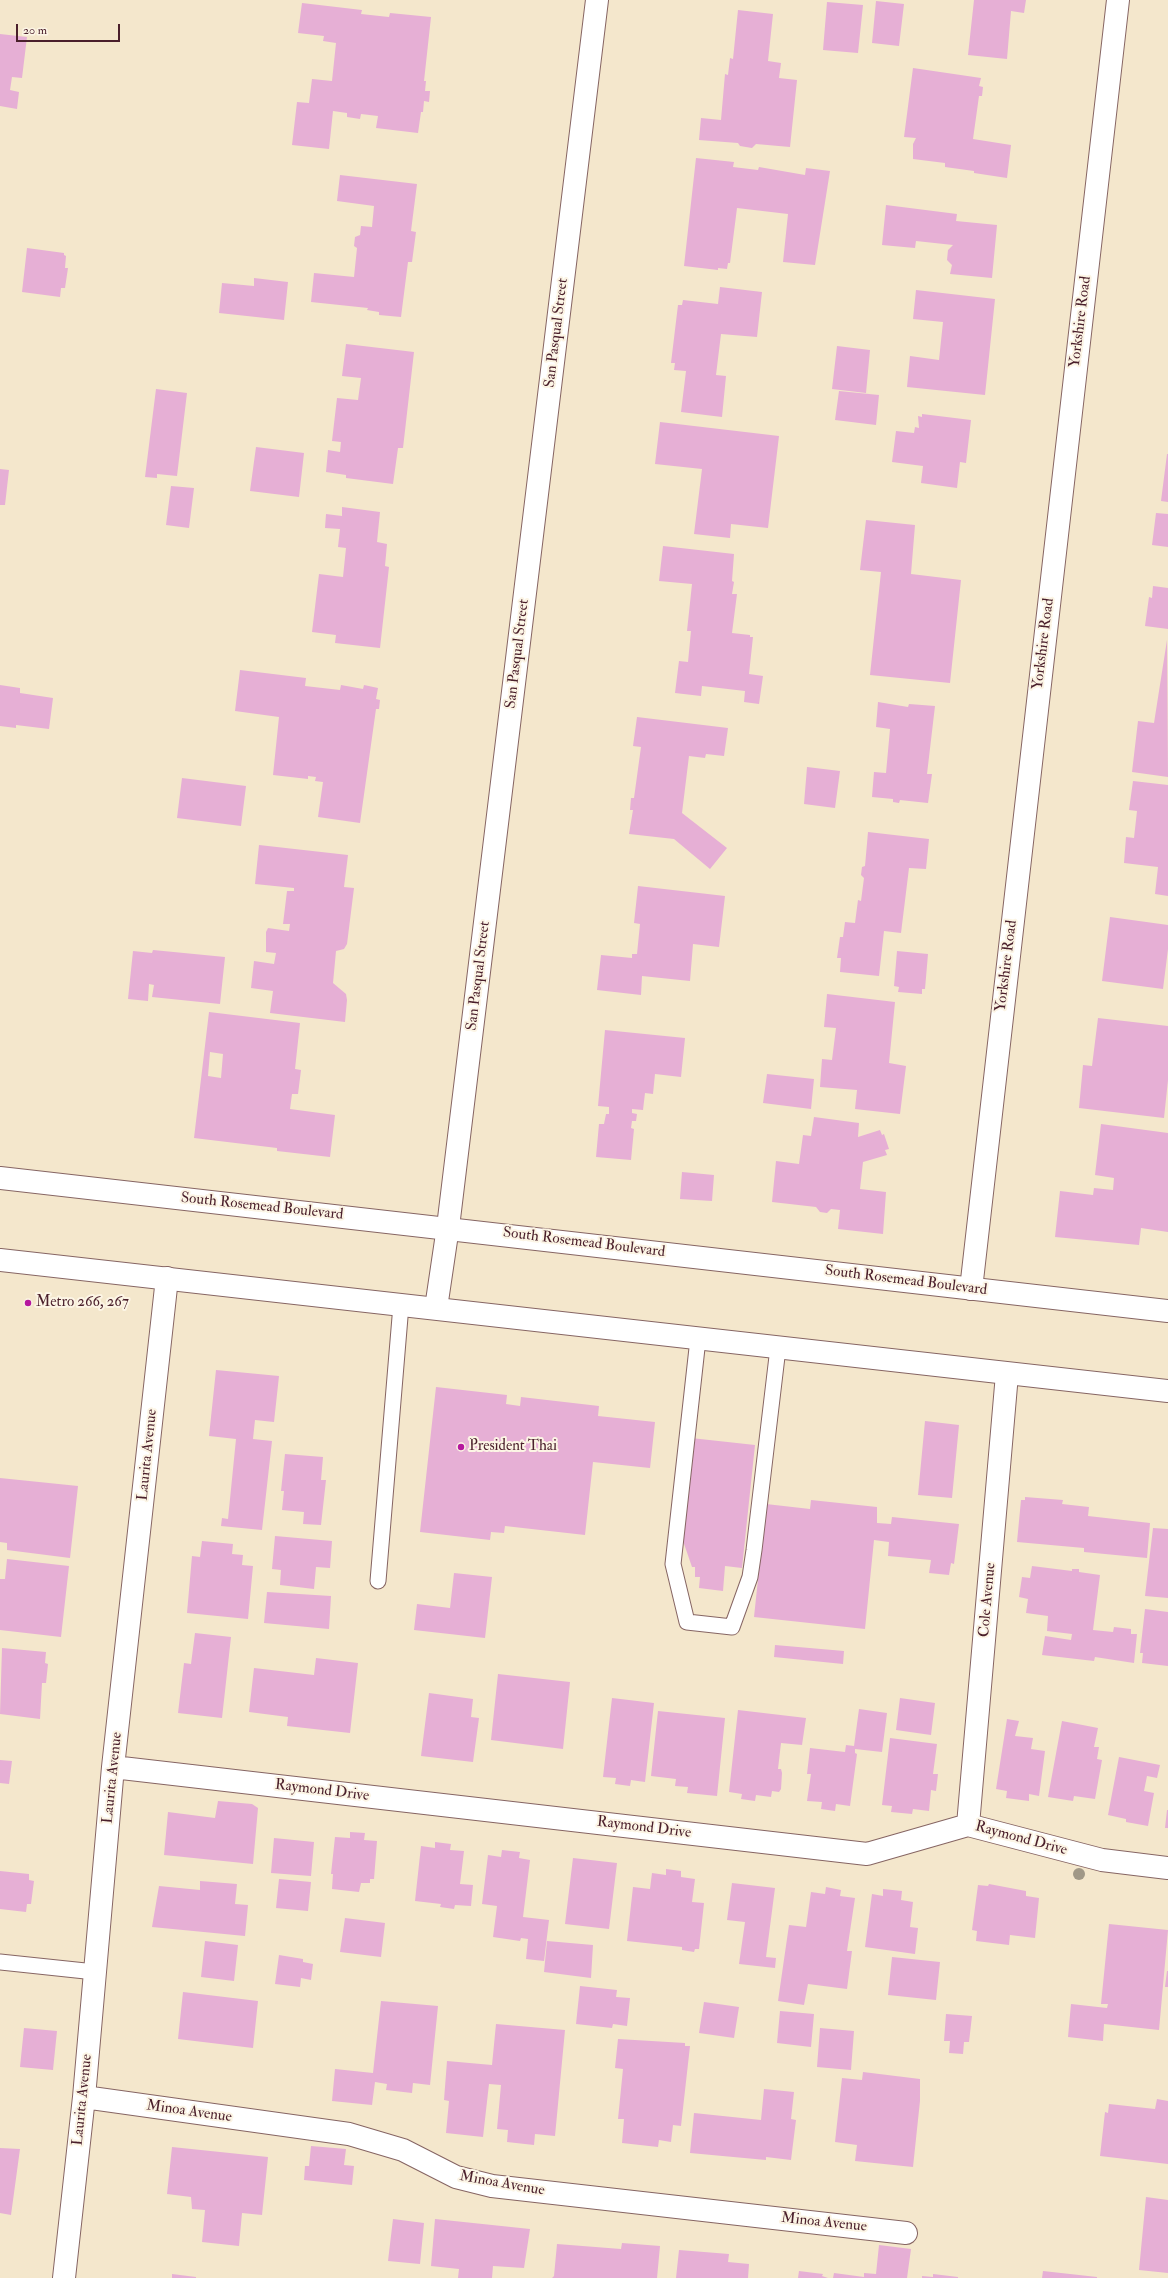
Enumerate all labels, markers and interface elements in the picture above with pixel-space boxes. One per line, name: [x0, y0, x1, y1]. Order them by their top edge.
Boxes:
scale bar: [18, 16, 122, 42]
text: 20 m: [23, 23, 47, 38]
street label: Yorkshire Road: [1066, 275, 1096, 369]
street label: San Pasqual Street: [541, 277, 573, 389]
street label: Yorkshire Road: [1029, 597, 1059, 691]
street label: San Pasqual Street: [502, 598, 534, 710]
street label: Yorkshire Road: [992, 919, 1022, 1013]
street label: San Pasqual Street: [463, 920, 495, 1032]
street label: South Rosemead Boulevard: [180, 1190, 344, 1224]
street label: South Rosemead Boulevard: [502, 1224, 666, 1262]
street label: South Rosemead Boulevard: [824, 1262, 988, 1300]
place label: Metro 266, 267: [36, 1294, 129, 1312]
marker: Metro 266, 267: [23, 1298, 33, 1308]
street label: Laurita Avenue: [134, 1408, 162, 1502]
place label: President Thai: [469, 1438, 557, 1456]
marker: President Thai: [456, 1442, 466, 1452]
street label: Cole Avenue: [976, 1562, 1000, 1638]
street label: Laurita Avenue: [99, 1731, 127, 1825]
street label: Raymond Drive: [274, 1776, 370, 1806]
street label: Raymond Drive: [596, 1813, 692, 1843]
street label: Raymond Drive: [973, 1818, 1069, 1860]
street label: Laurita Avenue: [69, 2053, 97, 2147]
street label: Minoa Avenue: [145, 2097, 233, 2127]
street label: Minoa Avenue: [458, 2168, 546, 2200]
street label: Minoa Avenue: [780, 2210, 868, 2236]

